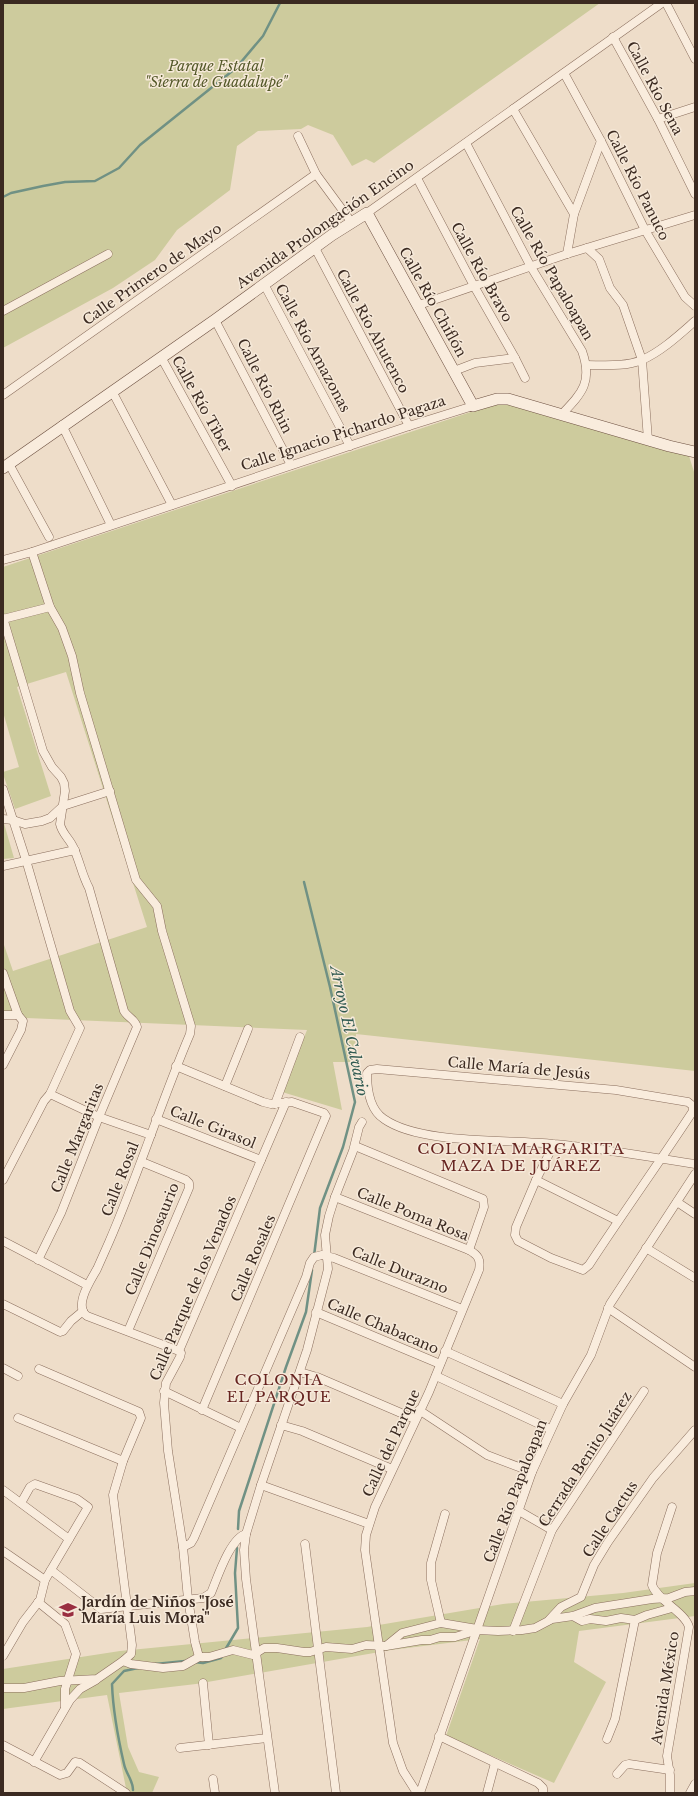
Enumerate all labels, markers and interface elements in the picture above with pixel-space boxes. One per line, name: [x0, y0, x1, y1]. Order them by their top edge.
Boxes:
street label: Calle Río Sena: [623, 38, 687, 138]
park label: Parque Estatal "Sierra de Guadalupe": [145, 57, 288, 91]
street label: Calle Río Panuco: [602, 127, 674, 243]
street label: Avenida Prolongación Encino: [232, 156, 417, 293]
street label: Calle Río Papaloapan: [506, 203, 598, 344]
street label: Calle Primero de Mayo: [79, 219, 225, 329]
street label: Calle Río Bravo: [447, 219, 517, 325]
street label: Calle Río Chiflón: [395, 244, 471, 360]
street label: Calle Río Ahutenco: [333, 266, 413, 396]
street label: Calle Río Amazonas: [272, 281, 354, 415]
street label: Calle Río Rhin: [233, 335, 297, 437]
street label: Calle Río Tiber: [168, 352, 236, 456]
street label: Calle Ignacio Pichardo Pagaza: [238, 391, 448, 475]
water label: Arroyo El Calvario: [326, 962, 373, 1098]
street label: Calle María de Jesús: [447, 1053, 591, 1083]
street label: Calle Margaritas: [47, 1080, 107, 1196]
street label: Calle Girasol: [167, 1102, 259, 1153]
street label: Calle Rosal: [97, 1139, 143, 1219]
district label: COLONIA MARGARITA MAZA DE JUÁREZ: [417, 1139, 625, 1175]
street label: Calle Dinosaurio: [121, 1180, 183, 1298]
street label: Calle Poma Rosa: [354, 1183, 472, 1245]
street label: Calle Parque de los Venados: [146, 1193, 240, 1383]
street label: Calle Rosales: [227, 1212, 279, 1304]
street label: Calle Durazno: [349, 1242, 451, 1298]
street label: Calle Chabacano: [324, 1294, 442, 1358]
district label: COLONIA EL PARQUE: [226, 1370, 332, 1406]
street label: Calle del Parque: [358, 1386, 424, 1500]
street label: Cerrada Benito Juárez: [534, 1388, 636, 1530]
street label: Calle Río Papaloapan: [479, 1417, 551, 1565]
street label: Calle Cactus: [579, 1477, 641, 1561]
place label: Jardín de Niños "José María Luis Mora": [78, 1593, 234, 1627]
school or university icon: Jardín de Niños "José María Luis Mora": [58, 1600, 78, 1620]
street label: Avenida México: [647, 1630, 683, 1747]

